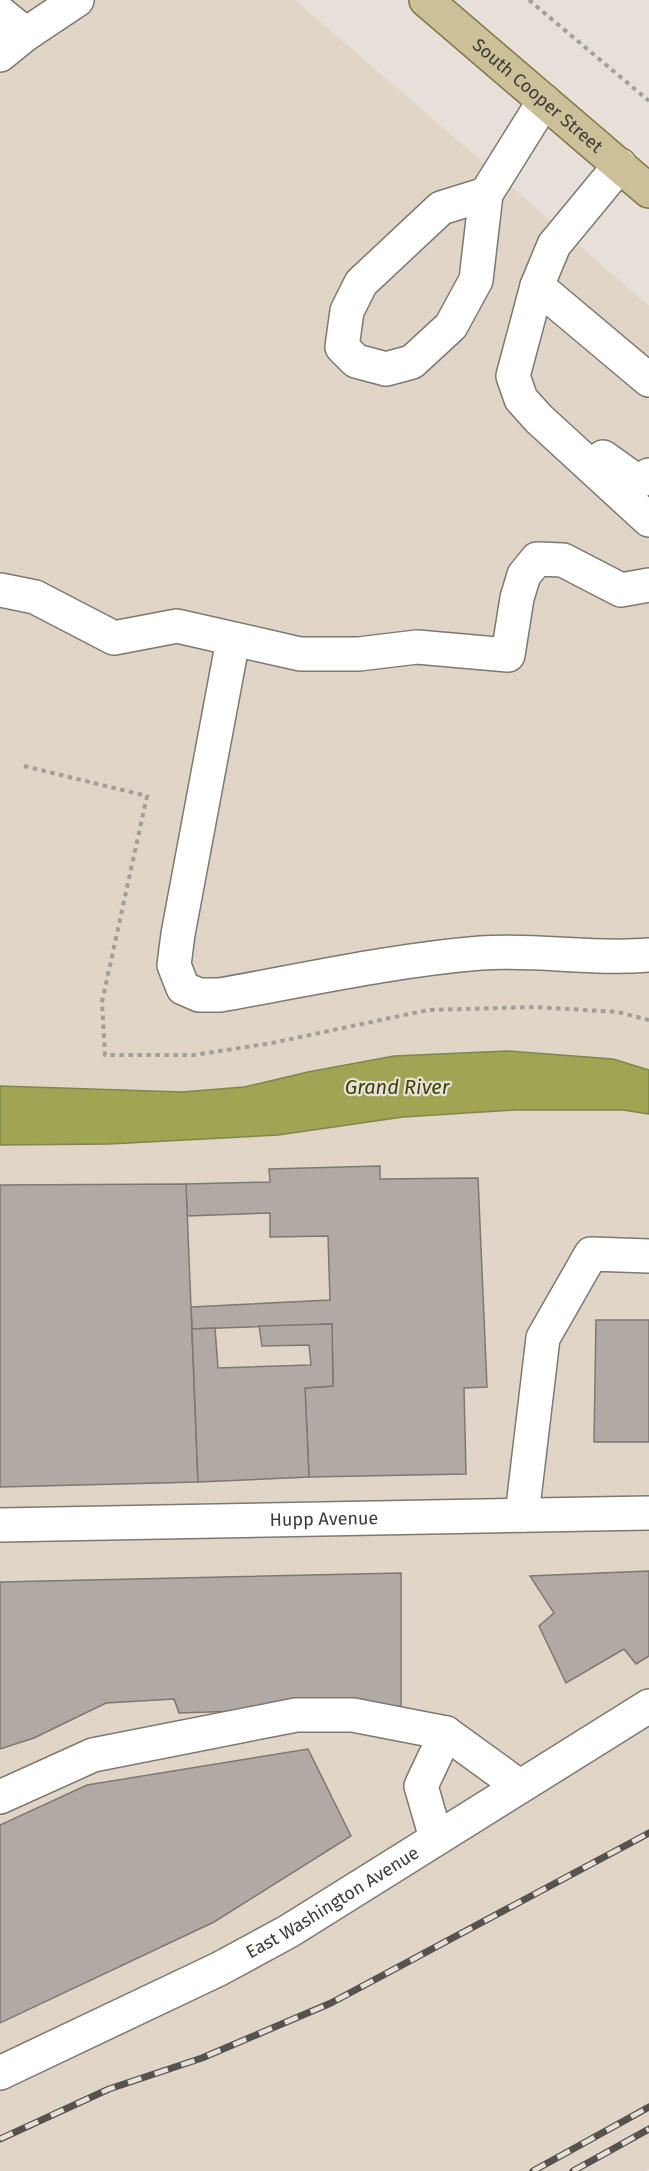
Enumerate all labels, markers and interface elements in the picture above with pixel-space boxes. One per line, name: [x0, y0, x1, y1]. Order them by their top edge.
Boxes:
street label: South Cooper Street: [468, 34, 608, 158]
water label: Grand River: [345, 1075, 451, 1099]
street label: Hupp Avenue: [269, 1507, 378, 1531]
street label: East Washington Avenue: [242, 1842, 423, 1963]

